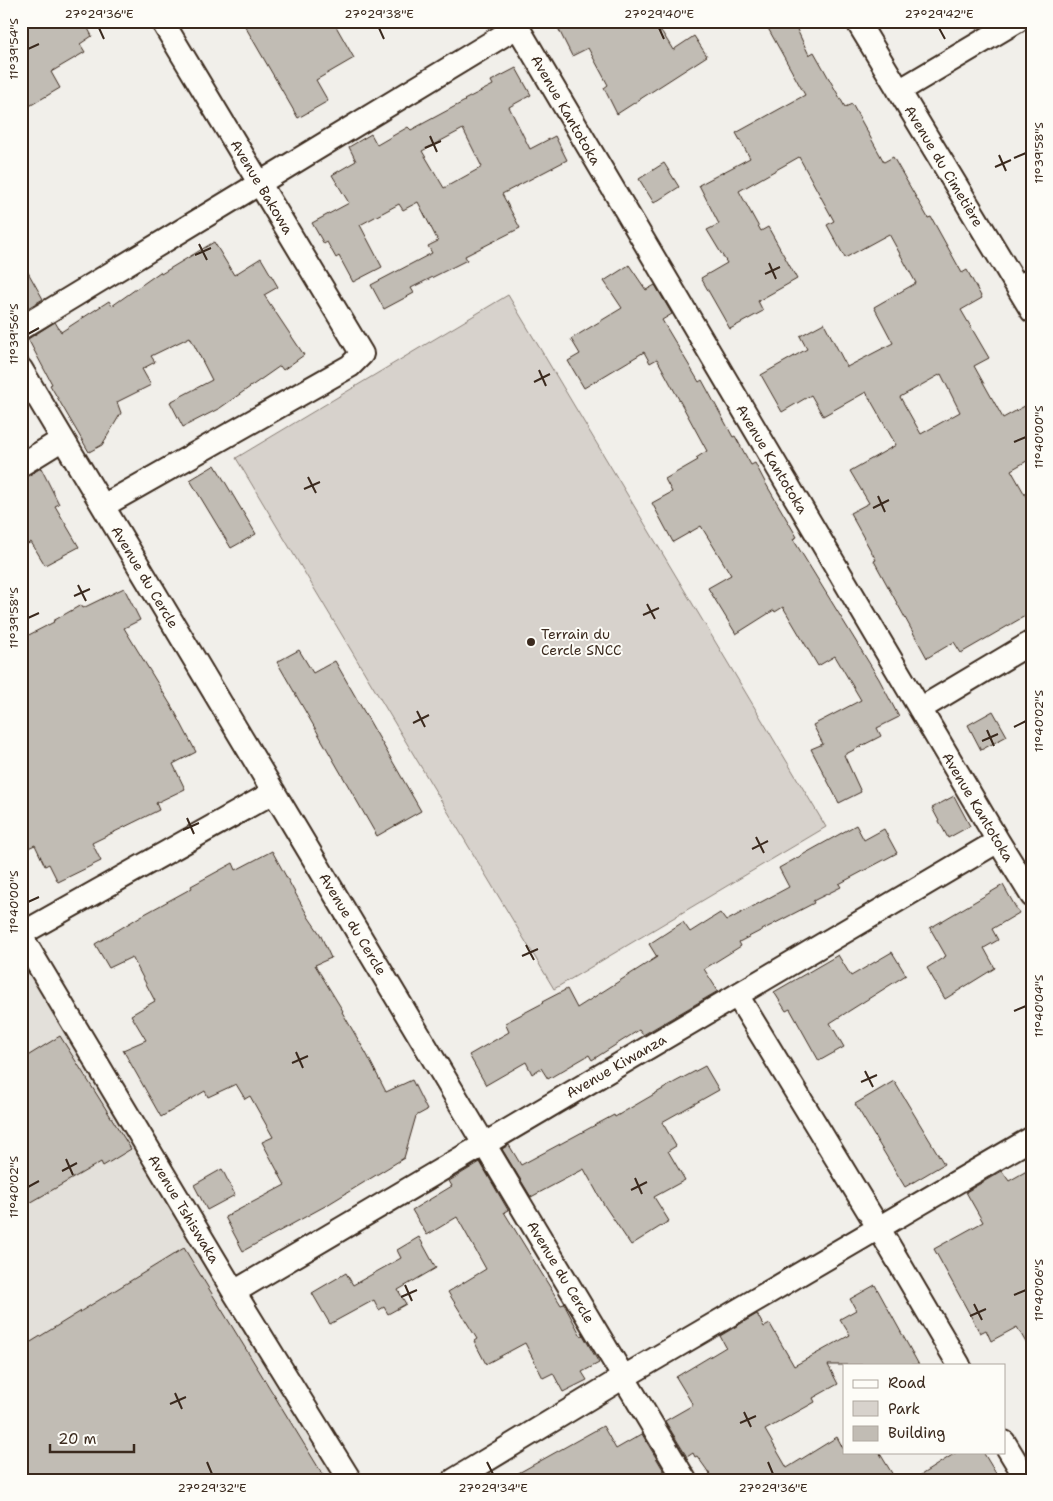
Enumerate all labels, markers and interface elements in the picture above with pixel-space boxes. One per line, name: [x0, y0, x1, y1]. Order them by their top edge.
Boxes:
text: 27°29'36"E: [64, 6, 134, 22]
text: 27°29'38"E: [344, 6, 414, 22]
text: 27°29'40"E: [624, 6, 694, 22]
text: 27°29'42"E: [905, 6, 973, 22]
text: 11°39'54"S: [6, 18, 22, 80]
street label: Avenue Kantotoka: [527, 52, 605, 169]
street label: Avenue du Cimetière: [901, 102, 987, 230]
text: 11°39'58"S: [1031, 122, 1047, 184]
street label: Avenue Bakowa: [227, 136, 297, 238]
text: 11°39'56"S: [6, 303, 22, 365]
street label: Avenue Kantotoka: [732, 401, 812, 517]
text: 11°40'00"S: [1031, 405, 1047, 469]
street label: Avenue du Cercle: [107, 523, 183, 632]
text: 11°39'58"S: [6, 587, 22, 649]
place label: Terrain du Cercle SNCC: [541, 625, 622, 659]
marker: Terrain du Cercle SNCC: [525, 636, 537, 648]
text: 11°40'02"S: [1031, 689, 1047, 752]
street label: Avenue Kantotoka: [938, 749, 1018, 865]
text: 11°40'00"S: [6, 870, 22, 934]
street label: Avenue du Cercle: [315, 870, 391, 979]
text: 11°40'04"S: [1031, 974, 1047, 1037]
street label: Avenue Kiwanza: [563, 1030, 670, 1102]
street label: Avenue Tshiswaka: [144, 1151, 224, 1267]
text: 11°40'02"S: [6, 1155, 22, 1218]
street label: Avenue du Cercle: [523, 1218, 599, 1327]
text: 11°40'06"S: [1031, 1258, 1047, 1321]
legend: [843, 1364, 1006, 1454]
text: Road: [888, 1373, 926, 1393]
text: Park: [888, 1399, 920, 1419]
scale bar: [50, 1421, 134, 1453]
text: Building: [888, 1423, 945, 1443]
text: 20 m: [58, 1429, 97, 1449]
text: 27°29'32"E: [177, 1480, 247, 1496]
text: 27°29'34"E: [458, 1480, 528, 1496]
text: 27°29'36"E: [738, 1480, 808, 1496]

